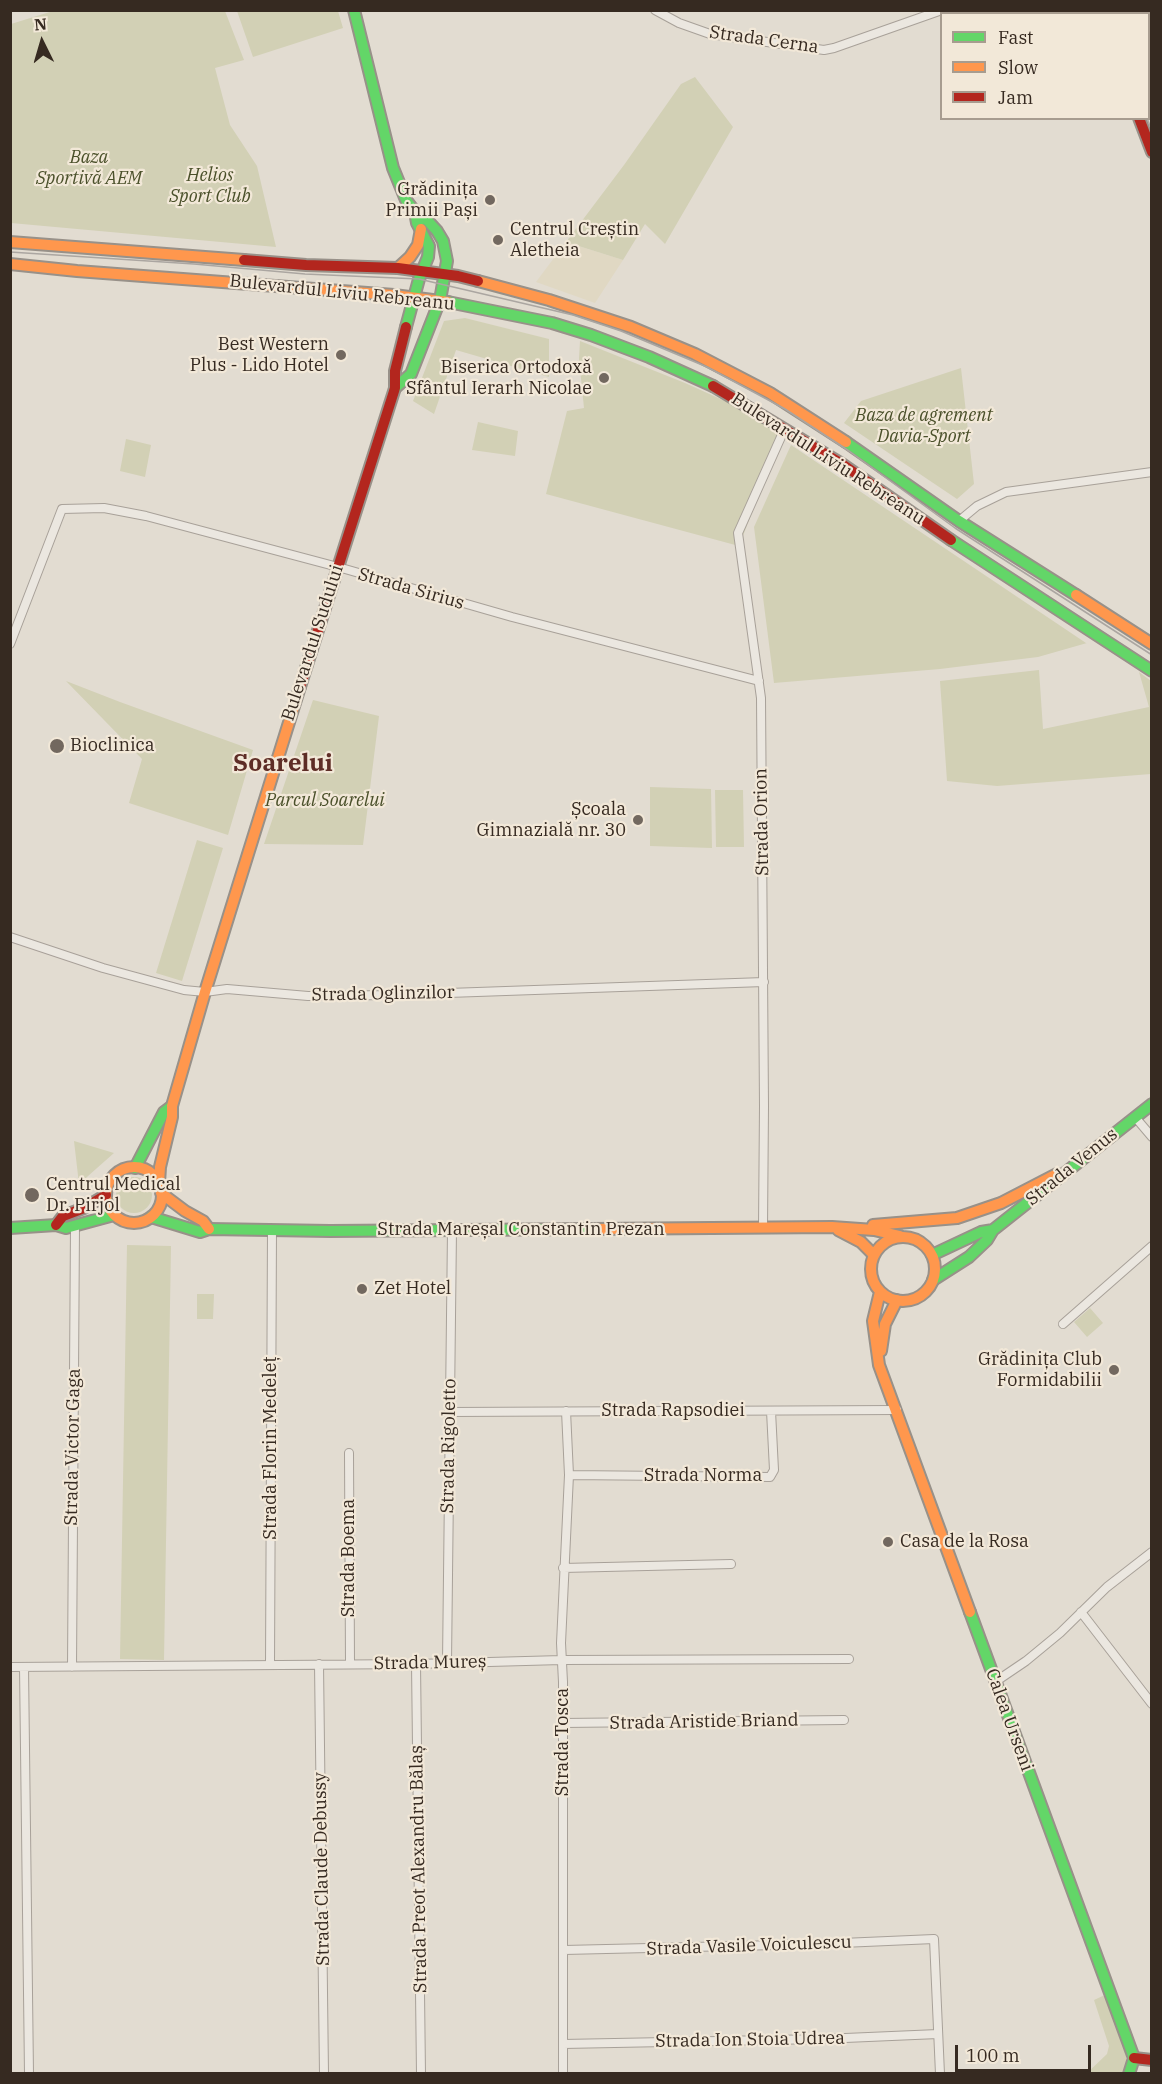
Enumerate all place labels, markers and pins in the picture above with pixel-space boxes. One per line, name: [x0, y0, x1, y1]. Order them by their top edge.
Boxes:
place label: Grădinița Primii Pași: [385, 179, 478, 222]
marker: Grădinița Primii Pași: [483, 193, 497, 207]
place label: Centrul Creștin Aletheia: [510, 219, 639, 262]
marker: Centrul Creștin Aletheia: [491, 233, 505, 247]
place label: Best Western Plus - Lido Hotel: [190, 334, 329, 376]
marker: Best Western Plus - Lido Hotel: [334, 348, 348, 362]
place label: Biserica Ortodoxă Sfântul Ierarh Nicolae: [406, 357, 592, 400]
marker: Biserica Ortodoxă Sfântul Ierarh Nicolae: [597, 371, 611, 385]
place label: Bioclinica: [70, 735, 155, 757]
marker: Bioclinica: [48, 737, 66, 755]
place label: Școala Gimnazială nr. 30: [477, 799, 626, 842]
marker: Școala Gimnazială nr. 30: [631, 813, 645, 827]
place label: Centrul Medical Dr. Pirjol: [46, 1174, 181, 1216]
marker: Centrul Medical Dr. Pirjol: [23, 1186, 41, 1204]
place label: Zet Hotel: [374, 1278, 451, 1300]
marker: Zet Hotel: [355, 1282, 369, 1296]
place label: Grădinița Club Formidabilii: [978, 1349, 1102, 1392]
marker: Grădinița Club Formidabilii: [1107, 1363, 1121, 1377]
place label: Casa de la Rosa: [900, 1531, 1029, 1553]
marker: Casa de la Rosa: [881, 1535, 895, 1549]

